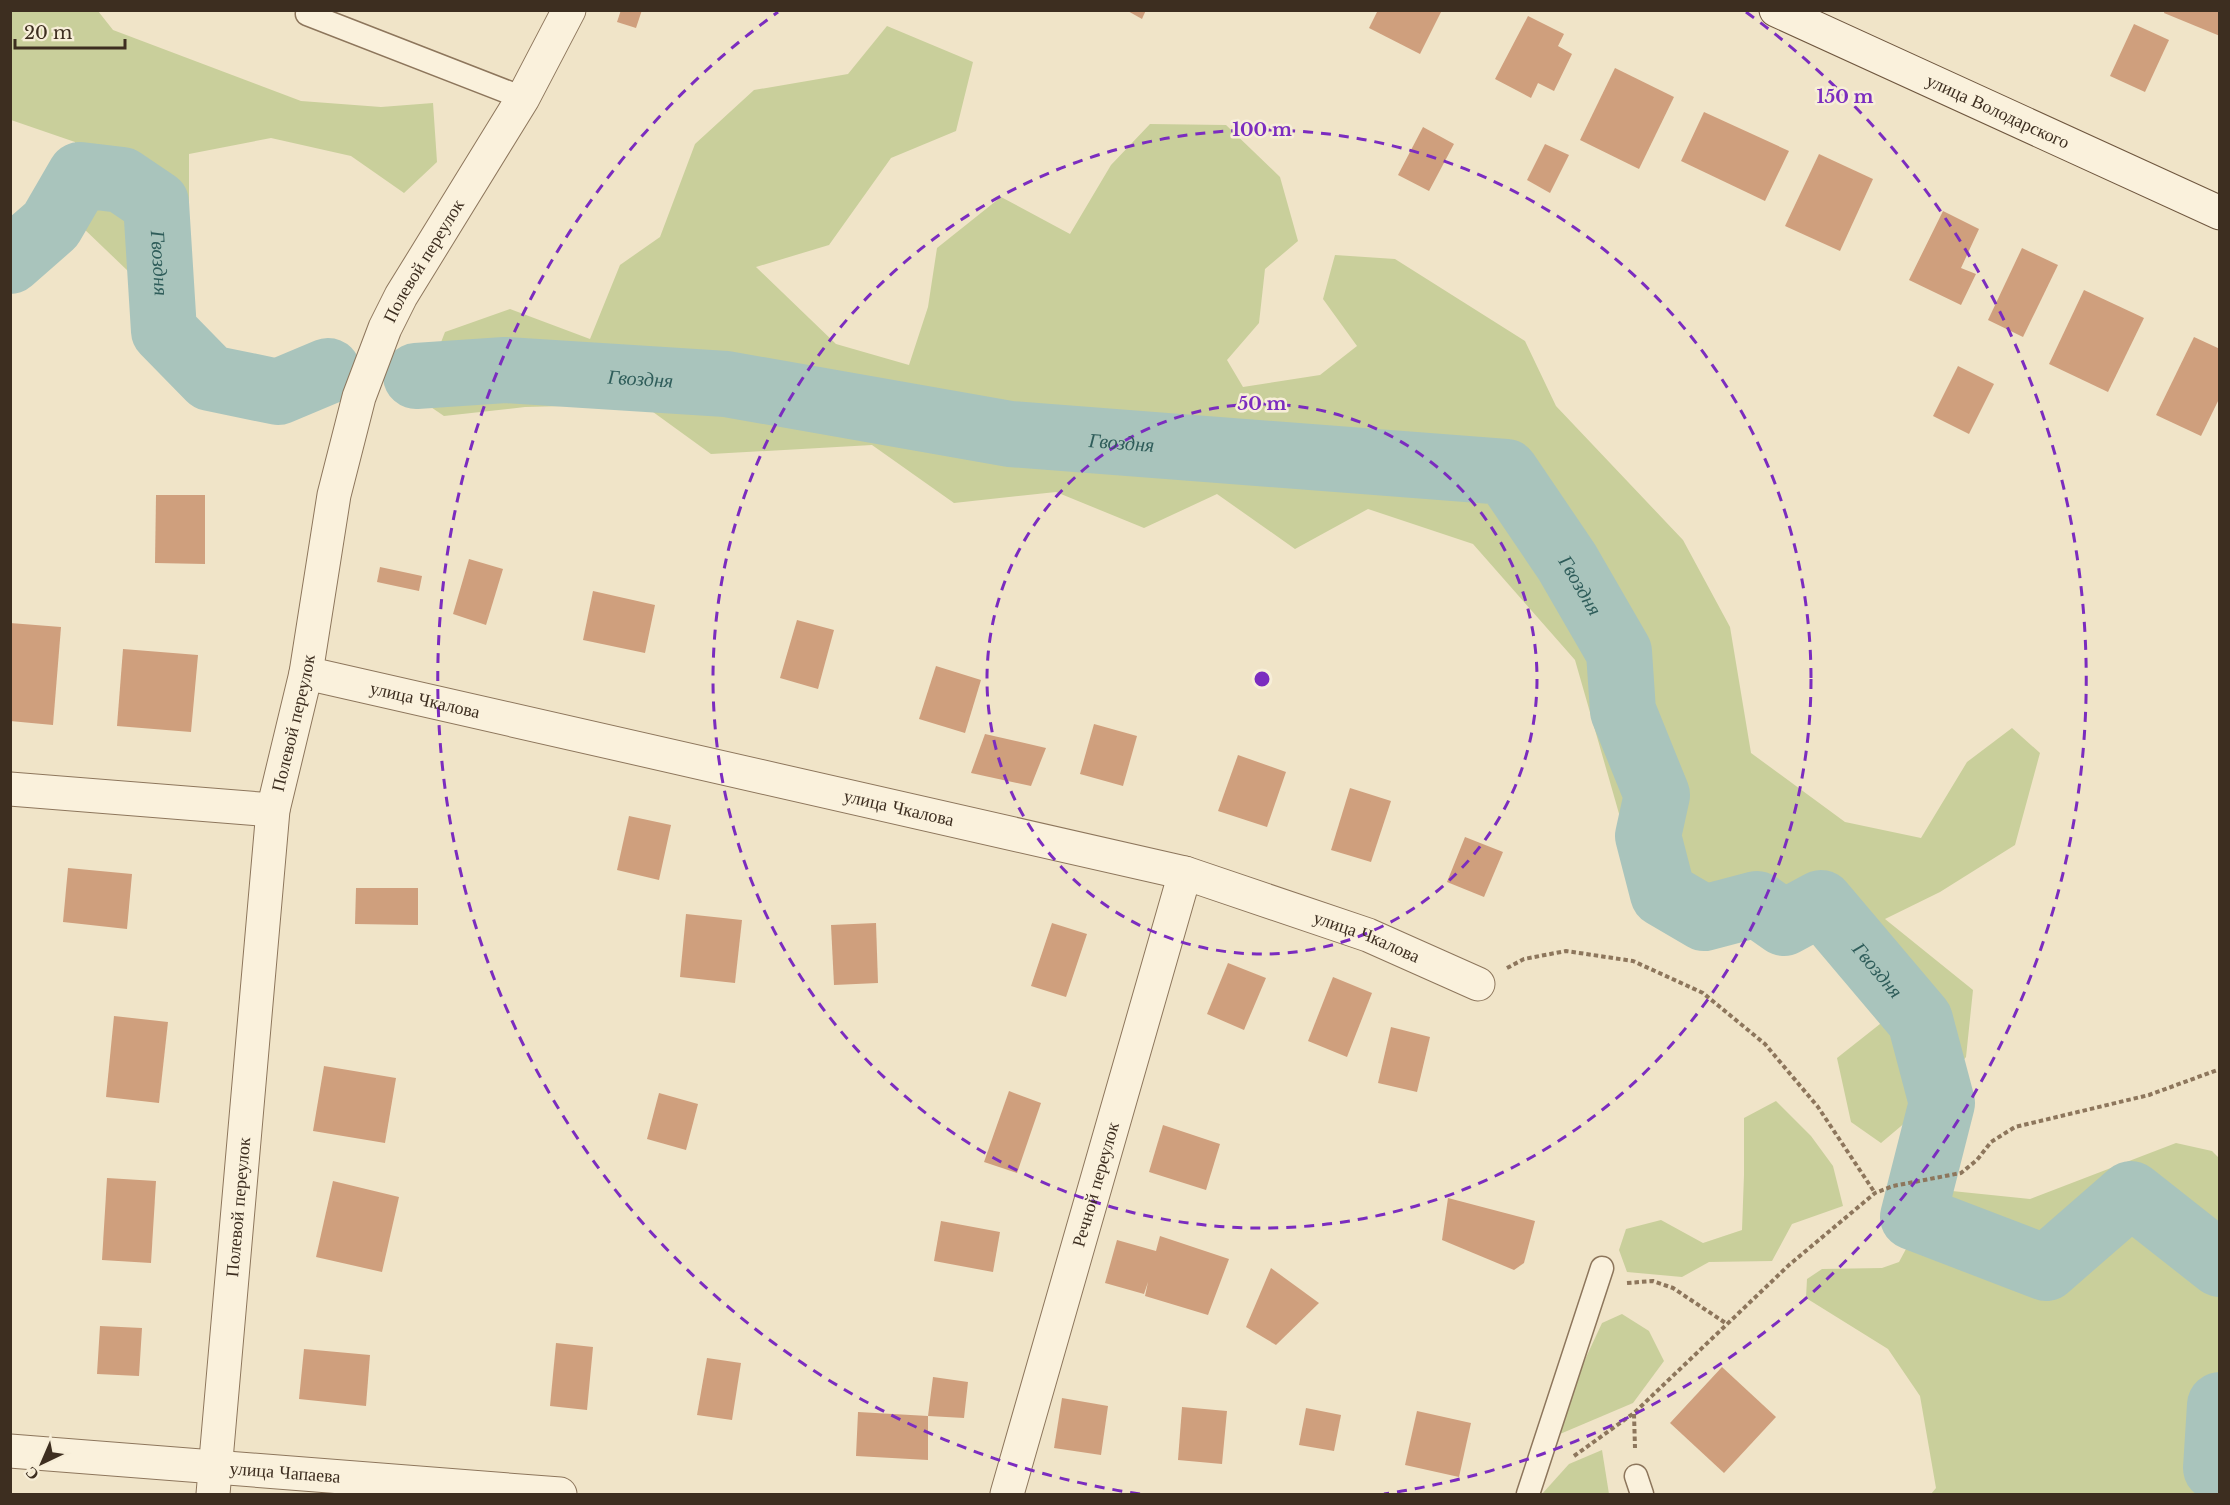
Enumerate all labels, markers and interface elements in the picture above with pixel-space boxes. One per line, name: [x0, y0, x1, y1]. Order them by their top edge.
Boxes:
scale bar: [15, 12, 124, 50]
text: 20 m: [24, 22, 72, 44]
street label: улица Володарского: [1923, 69, 2073, 154]
text: 150 m: [1817, 86, 1874, 108]
text: 100 m: [1232, 119, 1292, 141]
street label: Полевой переулок: [378, 195, 469, 326]
water label: Гвоздня: [146, 229, 174, 297]
water label: Гвоздня: [606, 364, 674, 393]
text: 50 m: [1238, 393, 1287, 415]
water label: Гвоздня: [1087, 428, 1155, 457]
water label: Гвоздня: [1553, 549, 1607, 620]
street label: Полевой переулок: [267, 653, 320, 794]
centre of rings: [1252, 669, 1272, 689]
street label: улица Чкалова: [368, 677, 482, 723]
street label: улица Чкалова: [842, 785, 956, 831]
street label: улица Чкалова: [1311, 906, 1423, 968]
water label: Гвоздня: [1847, 936, 1908, 1003]
street label: Речной переулок: [1067, 1119, 1124, 1249]
street label: Полевой переулок: [221, 1136, 255, 1278]
north arrow: [12, 1433, 72, 1493]
street label: улица Чапаева: [229, 1457, 341, 1488]
text: С: [20, 1463, 43, 1485]

